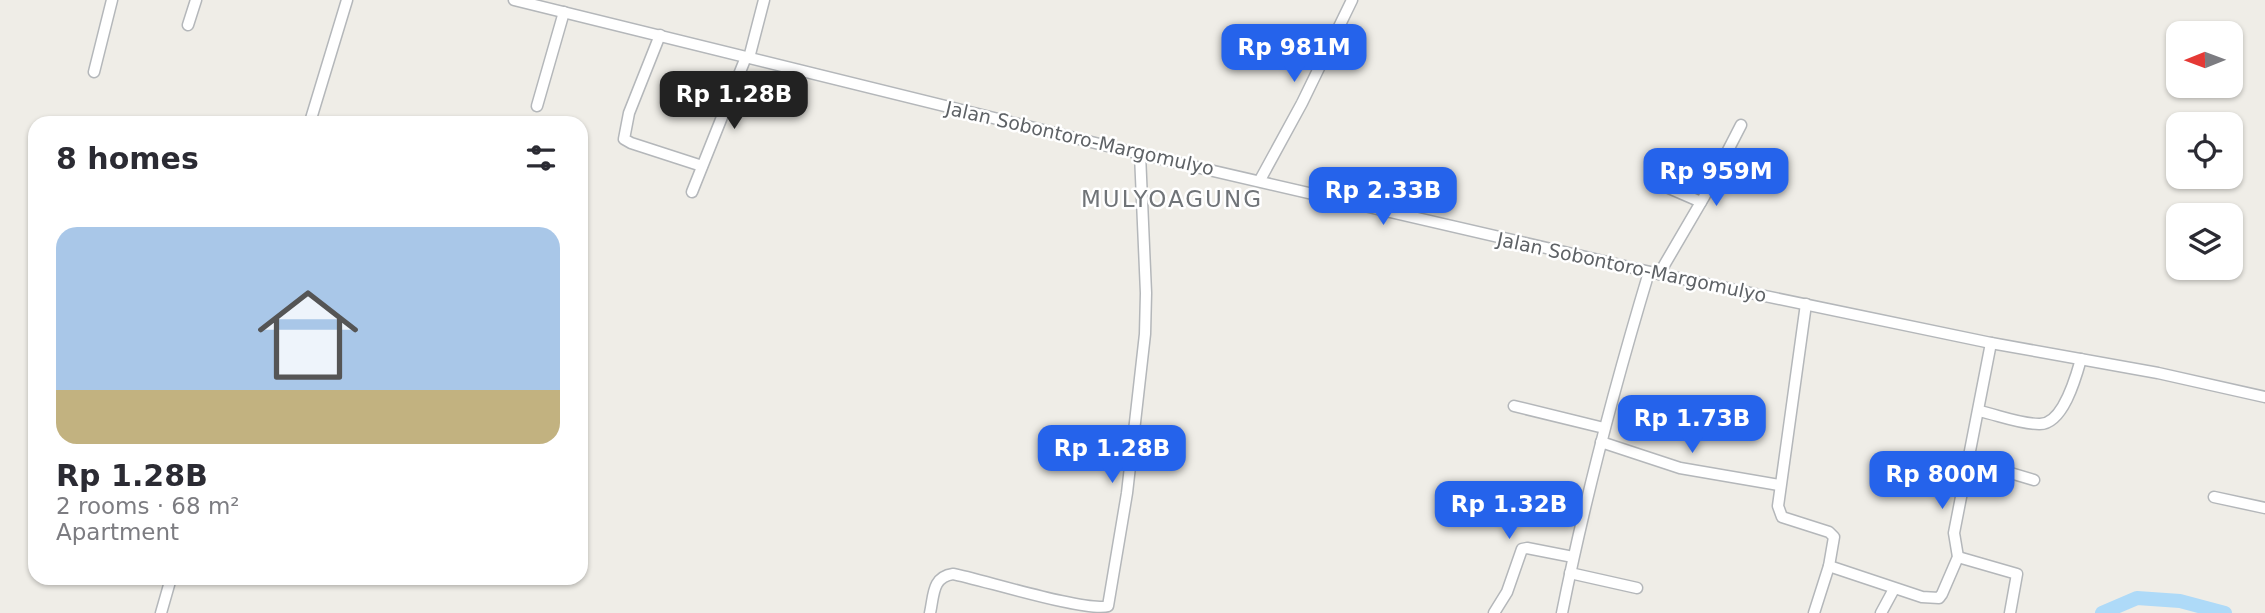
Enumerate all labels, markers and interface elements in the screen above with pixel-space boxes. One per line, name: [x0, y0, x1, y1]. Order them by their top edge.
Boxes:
north arrow: [2166, 21, 2244, 98]
map controls: [2166, 21, 2243, 280]
pin: Rp 981M: [1229, 24, 1359, 84]
text: Rp 981M: [1237, 34, 1351, 60]
pin: Rp 1.28B: [662, 72, 806, 131]
text: Rp 1.28B: [676, 81, 792, 107]
street label: Jalan Sobontoro-Margomulyo: [943, 96, 1216, 180]
button: locate: [2166, 112, 2243, 189]
icon: filters: [522, 139, 560, 177]
text: 8 homes: [56, 141, 199, 176]
pin: Rp 959M: [1651, 148, 1781, 208]
text: Rp 959M: [1659, 158, 1773, 184]
pin: Rp 2.33B: [1311, 168, 1455, 227]
text: Rp 2.33B: [1325, 177, 1441, 203]
district label: MULYOAGUNG: [1081, 186, 1263, 212]
button: layers: [2166, 203, 2243, 280]
street label: Jalan Sobontoro-Margomulyo: [1494, 227, 1769, 306]
icon: home: [245, 272, 371, 398]
pin: Rp 1.73B: [1620, 396, 1764, 455]
text: Rp 1.73B: [1634, 405, 1750, 431]
pin: Rp 1.28B: [1040, 426, 1184, 485]
text: Rp 1.28B: [1054, 435, 1170, 461]
pin: Rp 800M: [1877, 452, 2007, 511]
text: Rp 1.28B: [56, 458, 208, 493]
text: Rp 800M: [1885, 461, 1999, 487]
pin: Rp 1.32B: [1437, 482, 1581, 541]
text: Rp 1.32B: [1451, 491, 1567, 517]
text: 2 rooms · 68 m²: [56, 493, 240, 519]
text: Apartment: [56, 519, 179, 545]

